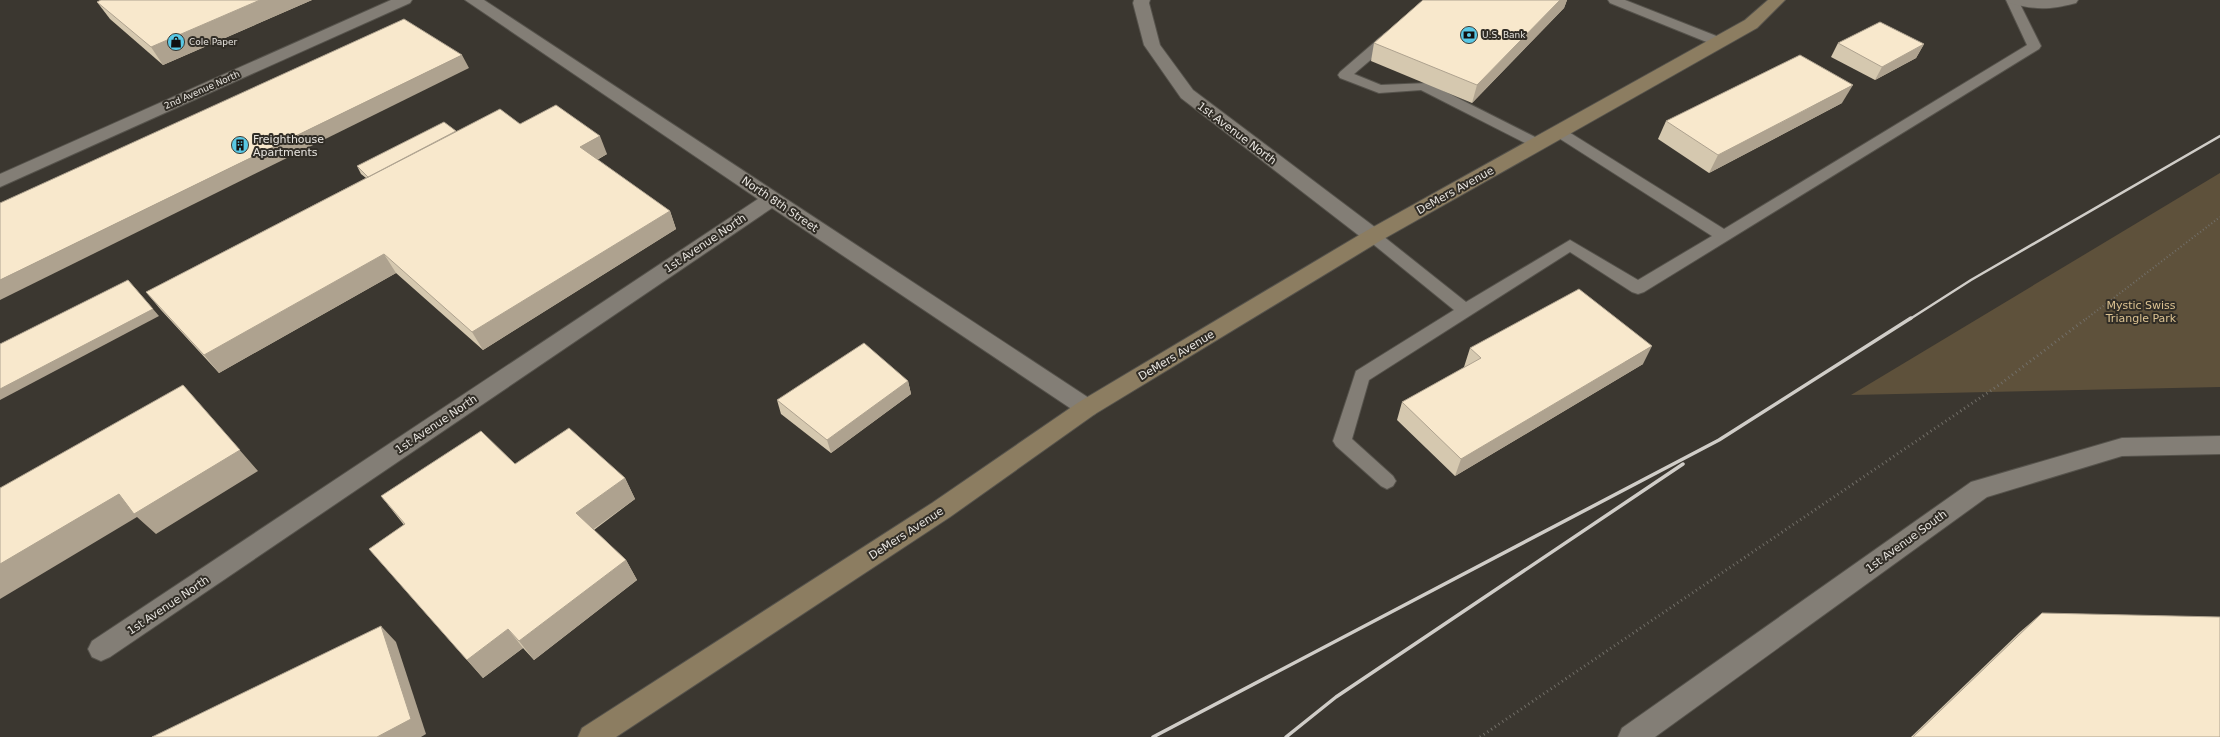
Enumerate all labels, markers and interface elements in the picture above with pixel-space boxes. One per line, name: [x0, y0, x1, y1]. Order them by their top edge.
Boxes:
bank icon: U.S. Bank: [1459, 25, 1479, 45]
place label: U.S. Bank: [1482, 30, 1526, 40]
shop icon: Cole Paper: [166, 32, 186, 52]
place label: Cole Paper: [189, 37, 237, 47]
street label: 2nd Avenue North: [163, 69, 241, 111]
street label: 1st Avenue North: [1195, 99, 1279, 167]
place label: Freighthouse Apartments: [253, 133, 324, 159]
building icon: Freighthouse Apartments: [230, 135, 250, 155]
street label: DeMers Avenue: [1414, 164, 1496, 217]
street label: North 8th Street: [739, 174, 821, 235]
street label: 1st Avenue North: [662, 211, 749, 276]
park label: Mystic Swiss Triangle Park: [2105, 299, 2177, 325]
street label: DeMers Avenue: [1136, 328, 1217, 383]
street label: 1st Avenue North: [393, 392, 480, 457]
street label: DeMers Avenue: [867, 504, 946, 562]
street label: 1st Avenue South: [1863, 508, 1949, 575]
street label: 1st Avenue North: [125, 573, 212, 638]

